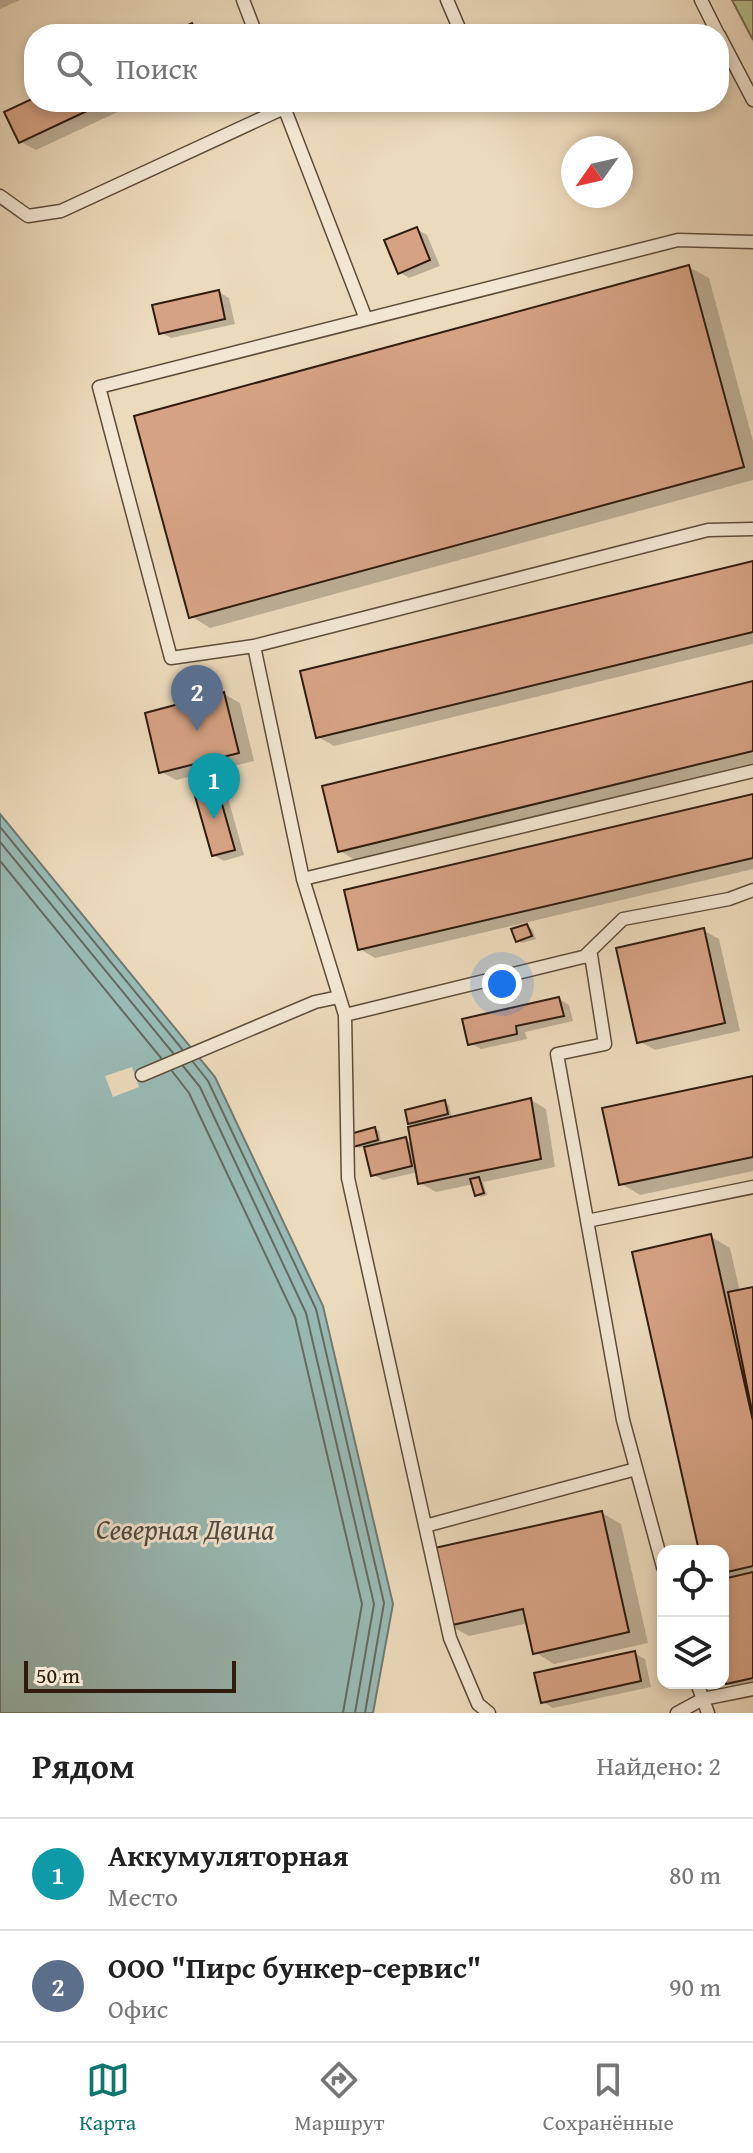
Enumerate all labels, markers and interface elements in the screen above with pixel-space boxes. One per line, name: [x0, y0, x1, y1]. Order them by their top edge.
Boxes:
search box: [24, 24, 729, 112]
icon: search: [52, 46, 96, 90]
text: Поиск: [116, 46, 198, 90]
north arrow: [561, 136, 633, 208]
pin: 2: [171, 665, 223, 731]
pin: 1: [188, 753, 240, 819]
your location: [482, 964, 522, 1004]
water label: Северная Двина: [96, 1508, 274, 1549]
map controls: [657, 1545, 729, 1689]
button: locate: [657, 1545, 729, 1617]
button: layers: [657, 1617, 729, 1689]
scale bar: [24, 1657, 236, 1693]
text: 50 m: [36, 1659, 80, 1691]
text: Рядом: [32, 1741, 135, 1790]
text: Найдено: 2: [597, 1746, 721, 1785]
text: Аккумуляторная: [108, 1833, 348, 1877]
text: 1: [51, 1855, 65, 1894]
text: 80 m: [669, 1855, 721, 1894]
text: Место: [108, 1877, 178, 1916]
text: ООО "Пирс бункер-сервис": [108, 1945, 481, 1989]
text: 2: [51, 1967, 65, 2006]
text: 90 m: [669, 1967, 721, 2006]
text: Офис: [108, 1989, 168, 2028]
tab: Карта: [79, 2058, 136, 2138]
tab: Маршрут: [294, 2058, 384, 2138]
tab: Сохранённые: [543, 2058, 674, 2138]

